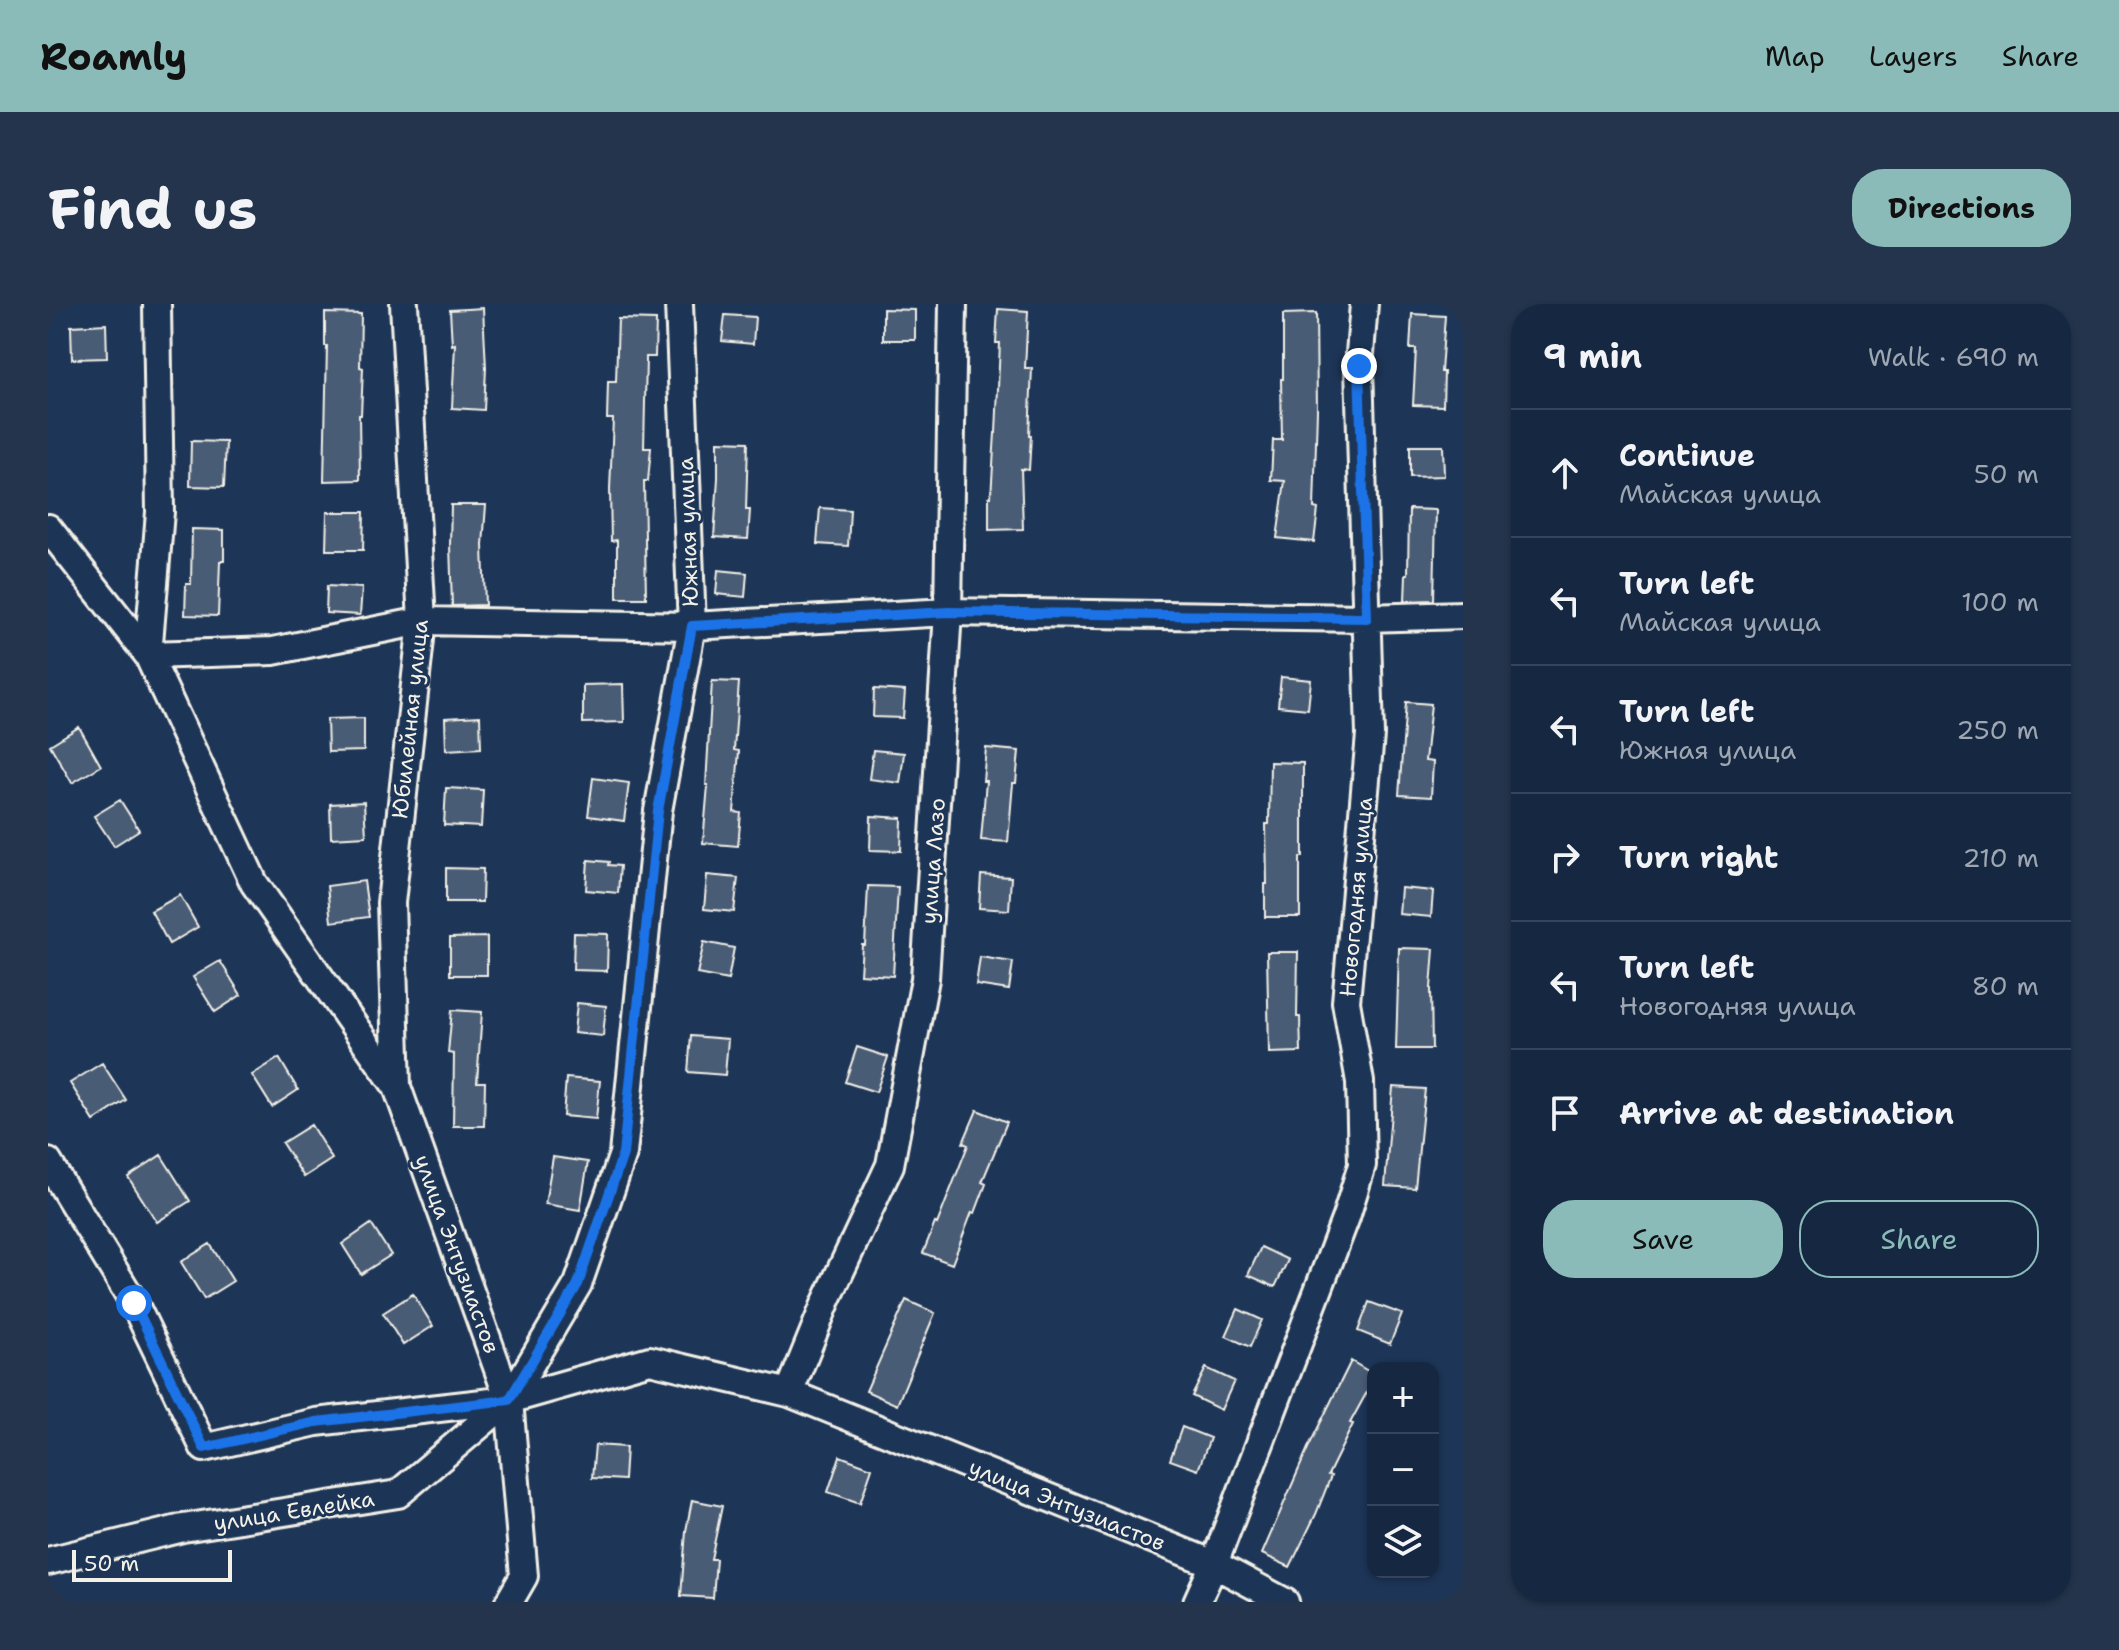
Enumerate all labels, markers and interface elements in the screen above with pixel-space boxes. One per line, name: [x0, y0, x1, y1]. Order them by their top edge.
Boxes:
text: Roamly: [40, 31, 187, 82]
text: Map: [1765, 37, 1825, 75]
text: Layers: [1869, 37, 1958, 75]
text: Share: [2002, 37, 2079, 75]
button: Directions: [1852, 169, 2071, 247]
text: Find us: [48, 171, 257, 246]
text: 9 min: [1543, 333, 1642, 379]
text: Walk · 690 m: [1868, 339, 2039, 374]
route end: [1341, 348, 1377, 384]
text: Continue: [1619, 435, 1755, 476]
icon: ahead: [1543, 451, 1587, 495]
street label: Южная улица: [671, 456, 705, 607]
text: 50 m: [1974, 456, 2039, 491]
text: Майская улица: [1619, 476, 1821, 511]
text: Turn left: [1619, 563, 1754, 604]
icon: left: [1543, 579, 1587, 623]
text: 100 m: [1961, 584, 2039, 619]
text: Майская улица: [1619, 604, 1821, 639]
street label: Юбилейная улица: [385, 618, 435, 820]
text: Turn left: [1619, 691, 1754, 732]
icon: left: [1543, 707, 1587, 751]
text: 250 m: [1956, 712, 2039, 747]
text: Южная улица: [1619, 732, 1796, 767]
street label: Новогодняя улица: [1333, 796, 1379, 998]
street label: улица Лазо: [914, 797, 952, 925]
icon: right: [1543, 835, 1587, 879]
text: Turn right: [1619, 837, 1778, 878]
text: 210 m: [1962, 840, 2039, 875]
text: Turn left: [1619, 947, 1754, 988]
icon: left: [1543, 963, 1587, 1007]
text: 80 m: [1972, 968, 2039, 1003]
text: Новогодняя улица: [1619, 988, 1856, 1023]
icon: arrive: [1543, 1091, 1587, 1135]
text: Arrive at destination: [1619, 1093, 1954, 1134]
street label: улица Энтузиастов: [408, 1151, 506, 1357]
button: Save: [1543, 1200, 1783, 1278]
button: Share: [1799, 1200, 2039, 1278]
route start: [116, 1285, 152, 1321]
map controls: [1367, 1362, 1439, 1578]
button: +: [1367, 1362, 1439, 1434]
button: −: [1367, 1434, 1439, 1506]
street label: улица Энтузиастов: [965, 1452, 1169, 1558]
street label: улица Евлейка: [212, 1484, 377, 1538]
button: layers: [1367, 1506, 1439, 1578]
scale bar: [72, 1546, 232, 1582]
text: 50 m: [84, 1549, 139, 1578]

